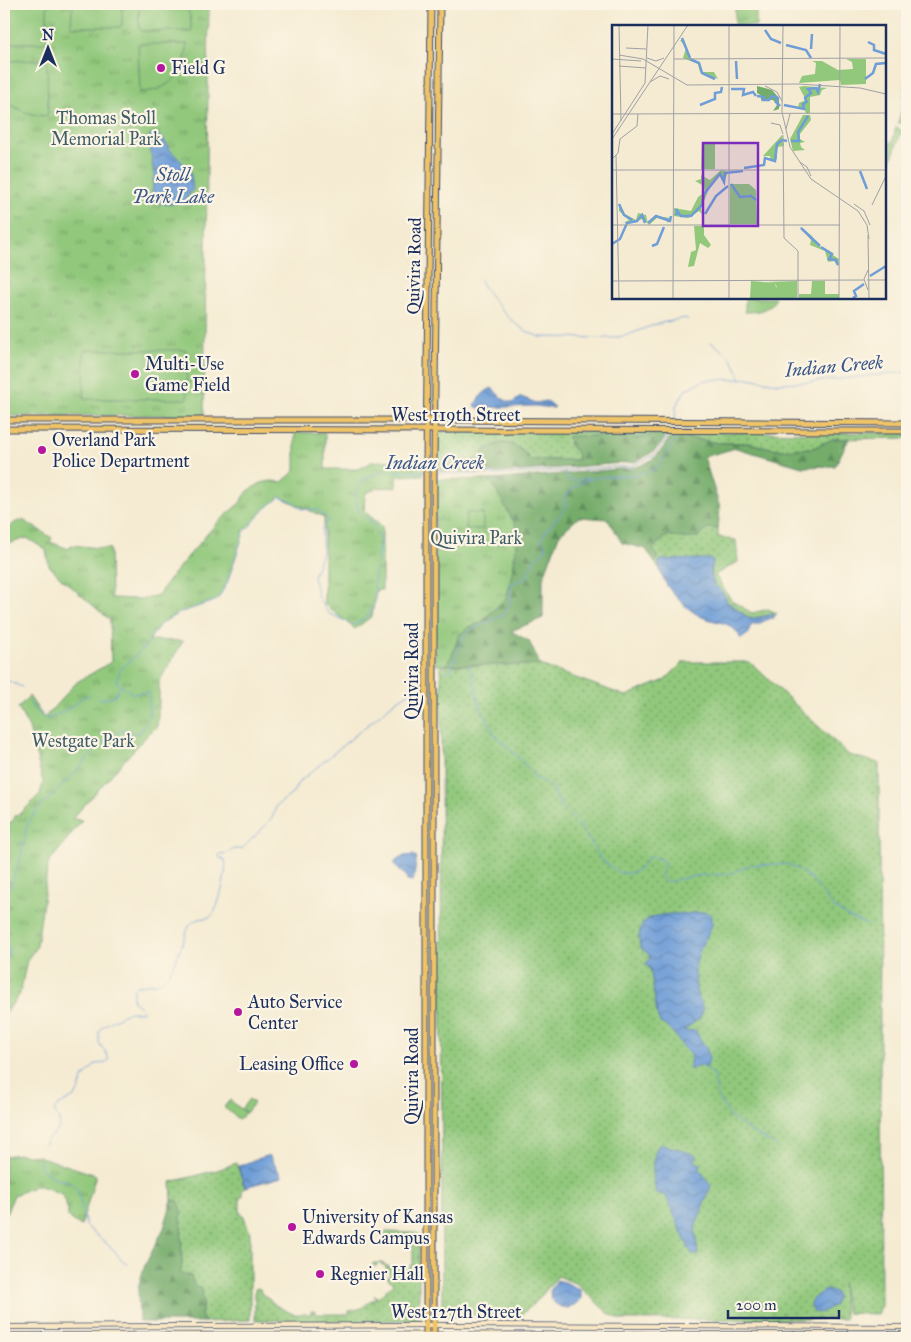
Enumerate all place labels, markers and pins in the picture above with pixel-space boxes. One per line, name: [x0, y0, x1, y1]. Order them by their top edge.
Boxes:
place label: Field G: [171, 57, 226, 79]
marker: Field G: [155, 62, 167, 74]
place label: Multi-Use Game Field: [145, 353, 230, 396]
marker: Multi-Use Game Field: [129, 368, 141, 380]
place label: Overland Park Police Department: [52, 429, 190, 472]
marker: Overland Park Police Department: [36, 444, 48, 456]
place label: Auto Service Center: [247, 991, 342, 1034]
marker: Auto Service Center: [232, 1006, 244, 1018]
place label: Leasing Office: [239, 1053, 344, 1076]
marker: Leasing Office: [348, 1058, 360, 1070]
place label: University of Kansas Edwards Campus: [302, 1206, 453, 1249]
marker: University of Kansas Edwards Campus: [286, 1221, 298, 1233]
place label: Regnier Hall: [330, 1263, 424, 1286]
marker: Regnier Hall: [314, 1268, 326, 1280]

